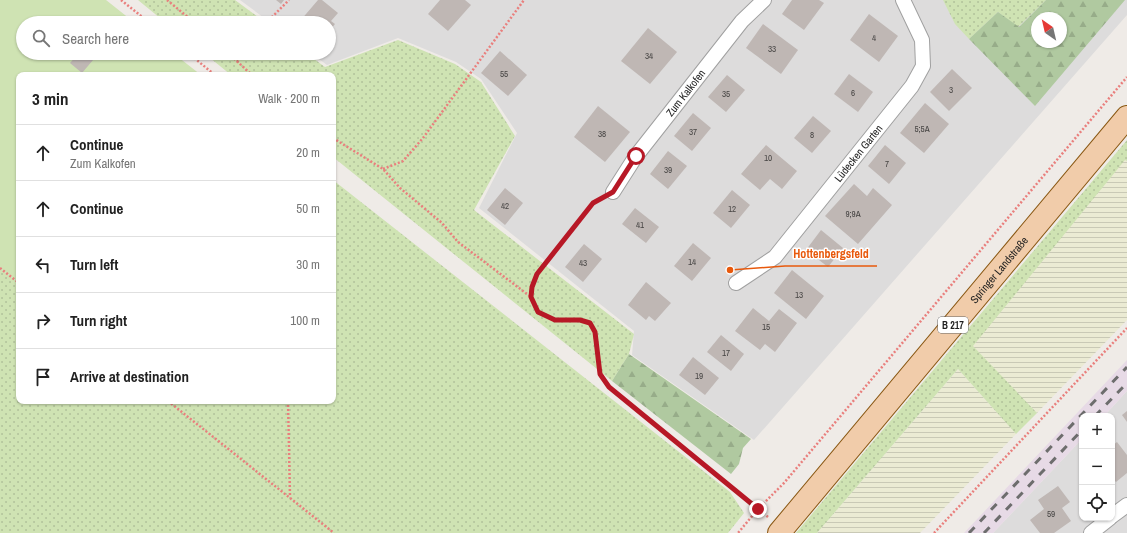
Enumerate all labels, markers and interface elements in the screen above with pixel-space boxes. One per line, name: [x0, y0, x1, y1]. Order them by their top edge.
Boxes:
north arrow: [1031, 12, 1067, 48]
search box: [16, 16, 336, 60]
icon: search: [30, 27, 52, 49]
text: Search here: [62, 28, 129, 49]
house number: 4: [872, 32, 876, 44]
house number: 33: [768, 43, 776, 55]
house number: 34: [645, 50, 653, 62]
street label: Zum Kalkofen: [663, 67, 708, 119]
house number: 55: [500, 68, 508, 80]
house number: 3: [949, 84, 953, 96]
text: 3 min: [32, 87, 68, 110]
house number: 6: [851, 87, 855, 99]
house number: 35: [722, 88, 730, 100]
text: Walk · 200 m: [258, 90, 320, 107]
street label: Lüdecken Garten: [831, 122, 885, 185]
house number: 5;5A: [914, 123, 930, 135]
house number: 37: [689, 126, 697, 138]
house number: 38: [598, 128, 606, 140]
house number: 8: [810, 129, 814, 141]
text: Continue: [70, 134, 123, 155]
icon: ahead: [32, 142, 54, 164]
text: 20 m: [296, 144, 320, 161]
route start: [627, 147, 645, 165]
house number: 10: [764, 152, 772, 164]
text: Zum Kalkofen: [70, 155, 136, 172]
house number: 7: [885, 158, 889, 170]
house number: 39: [664, 164, 672, 176]
icon: ahead: [32, 198, 54, 220]
text: Continue: [70, 198, 123, 219]
text: 50 m: [296, 200, 320, 217]
house number: 42: [501, 200, 509, 212]
house number: 12: [728, 203, 736, 215]
house number: 9;9A: [845, 208, 861, 220]
house number: 41: [636, 219, 644, 231]
street label: Springer Landstraße: [967, 234, 1031, 306]
callout: Hottenbergsfeld: [785, 242, 877, 266]
text: Hottenbergsfeld: [793, 246, 869, 262]
icon: left: [32, 254, 54, 276]
text: Turn left: [70, 254, 118, 275]
text: 30 m: [296, 256, 320, 273]
house number: 14: [688, 256, 696, 268]
house number: 43: [579, 257, 587, 269]
house number: 13: [795, 289, 803, 301]
icon: right: [32, 310, 54, 332]
text: Turn right: [70, 310, 127, 331]
text: 100 m: [290, 312, 320, 329]
road number: B 217: [938, 317, 968, 333]
house number: 15: [762, 321, 770, 333]
house number: 17: [722, 347, 730, 359]
icon: arrive: [32, 366, 54, 388]
text: Arrive at destination: [70, 366, 189, 387]
house number: 19: [695, 370, 703, 382]
map controls: [1079, 413, 1115, 521]
button: +: [1079, 413, 1115, 449]
button: −: [1079, 449, 1115, 485]
button: locate: [1079, 485, 1115, 521]
route end: [749, 500, 767, 518]
house number: 59: [1047, 508, 1055, 520]

